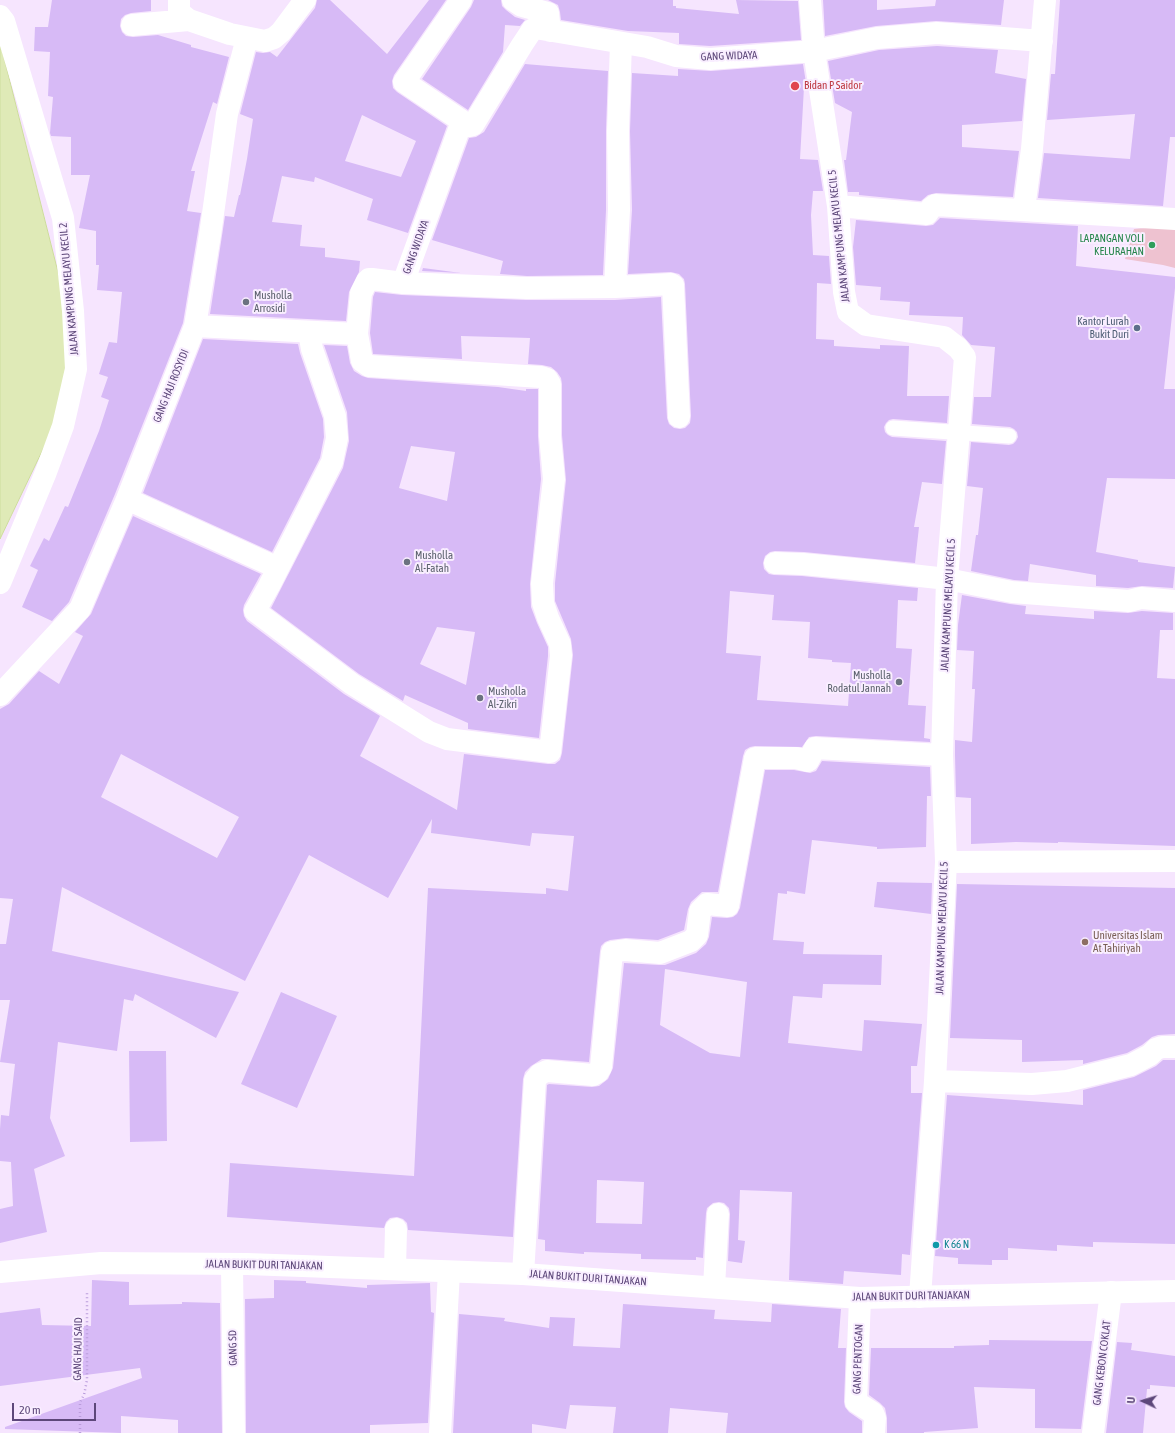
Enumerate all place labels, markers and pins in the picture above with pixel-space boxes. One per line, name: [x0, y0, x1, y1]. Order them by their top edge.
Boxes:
place label: Bidan P Saidor: [804, 79, 862, 93]
marker: Bidan P Saidor: [789, 80, 801, 92]
place label: LAPANGAN VOLI KELURAHAN: [1080, 232, 1144, 258]
marker: LAPANGAN VOLI KELURAHAN: [1147, 240, 1157, 250]
place label: Musholla Arrosidi: [254, 289, 292, 315]
marker: Musholla Arrosidi: [241, 297, 251, 307]
place label: Kantor Lurah Bukit Duri: [1077, 315, 1129, 341]
marker: Kantor Lurah Bukit Duri: [1132, 323, 1142, 333]
place label: Musholla Al-Fatah: [415, 549, 453, 575]
marker: Musholla Al-Fatah: [402, 557, 412, 567]
place label: Musholla Rodatul Jannah: [827, 669, 891, 695]
marker: Musholla Rodatul Jannah: [894, 677, 904, 687]
place label: Musholla Al-Zikri: [488, 685, 526, 711]
marker: Musholla Al-Zikri: [475, 693, 485, 703]
place label: Universitas Islam At Tahiriyah: [1093, 929, 1163, 955]
marker: Universitas Islam At Tahiriyah: [1080, 937, 1090, 947]
place label: K 66 N: [944, 1238, 969, 1252]
marker: K 66 N: [931, 1240, 941, 1250]

